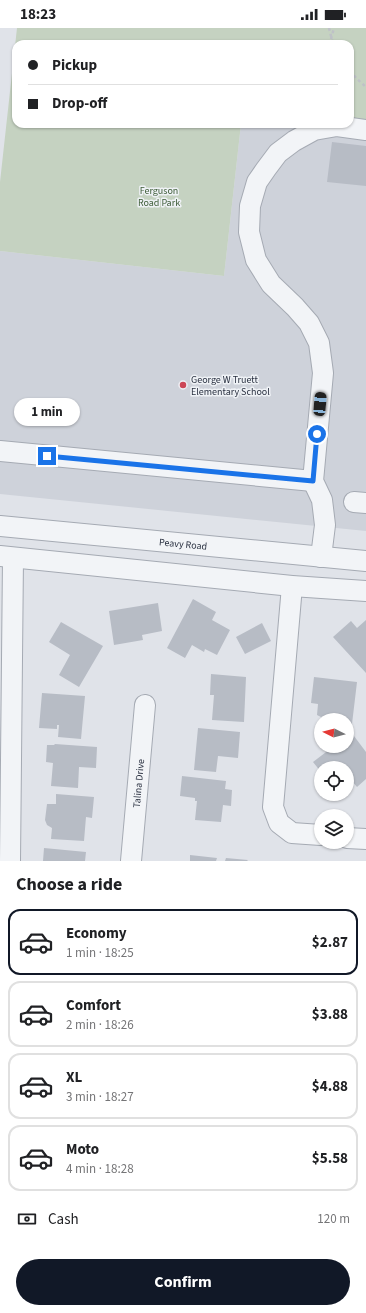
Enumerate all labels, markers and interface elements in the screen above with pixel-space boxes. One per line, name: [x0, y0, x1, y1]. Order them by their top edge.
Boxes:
text: 18:23: [20, 4, 56, 25]
text: Pickup: [52, 55, 97, 76]
text: Drop-off: [52, 93, 107, 114]
park label: Ferguson Road Park: [138, 184, 180, 210]
place label: George W Truett Elementary School: [191, 373, 270, 399]
marker: George W Truett Elementary School: [178, 380, 188, 390]
car: [313, 392, 327, 416]
callout: 1 min: [14, 398, 80, 426]
text: 1 min: [31, 403, 63, 421]
route start: [308, 425, 326, 443]
route end: [38, 447, 56, 465]
street label: Peavy Road: [158, 535, 208, 554]
north arrow: [314, 713, 354, 753]
map controls: [314, 713, 354, 849]
street label: Talina Drive: [130, 758, 148, 808]
button: locate: [314, 761, 354, 801]
button: layers: [314, 809, 354, 849]
text: Choose a ride: [16, 872, 122, 897]
text: Economy: [66, 923, 127, 944]
icon: car: [18, 924, 54, 960]
text: $2.87: [312, 932, 348, 953]
text: 1 min · 18:25: [66, 944, 134, 962]
text: Comfort: [66, 995, 121, 1016]
icon: car: [18, 996, 54, 1032]
text: $3.88: [312, 1004, 348, 1025]
text: 2 min · 18:26: [66, 1016, 134, 1034]
text: XL: [66, 1067, 82, 1088]
icon: car: [18, 1068, 54, 1104]
text: $4.88: [312, 1076, 348, 1097]
text: 3 min · 18:27: [66, 1088, 134, 1106]
text: Moto: [66, 1139, 99, 1160]
icon: car: [18, 1140, 54, 1176]
text: $5.58: [312, 1148, 348, 1169]
text: 4 min · 18:28: [66, 1160, 134, 1178]
icon: cash: [16, 1208, 38, 1230]
text: Cash: [48, 1209, 79, 1230]
text: 120 m: [317, 1210, 350, 1228]
button: Confirm: [16, 1259, 350, 1305]

